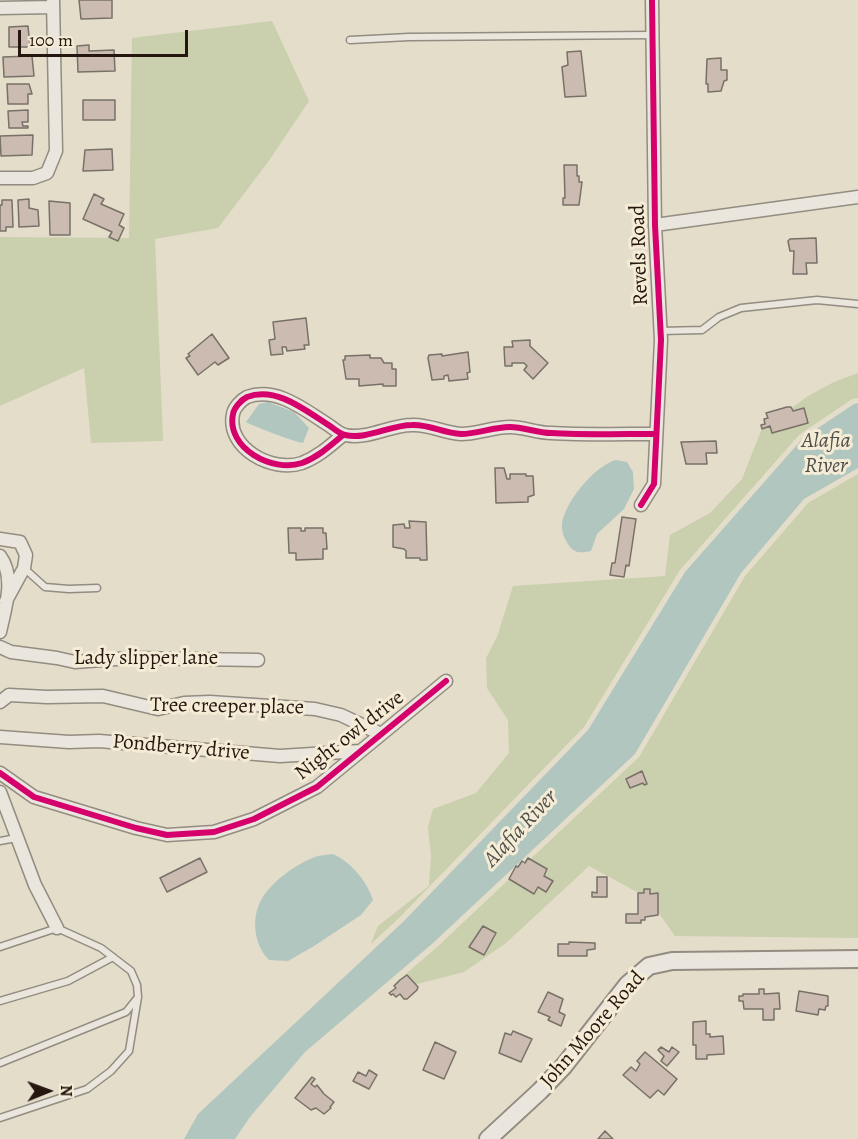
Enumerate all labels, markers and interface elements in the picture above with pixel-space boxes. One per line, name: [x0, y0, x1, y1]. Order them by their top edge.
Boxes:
scale bar: [21, 18, 190, 56]
text: 100 m: [29, 28, 73, 52]
street label: Revels Road: [626, 204, 654, 306]
water label: Alafia River: [801, 429, 851, 481]
street label: Lady slipper lane: [74, 646, 218, 672]
street label: Night owl drive: [290, 686, 410, 786]
street label: Tree creeper place: [150, 693, 304, 721]
street label: Pondberry drive: [111, 729, 251, 767]
water label: Alafia River: [479, 785, 563, 873]
street label: John Moore Road: [535, 966, 651, 1094]
north arrow: [18, 1061, 78, 1121]
text: N: [55, 1085, 77, 1097]

